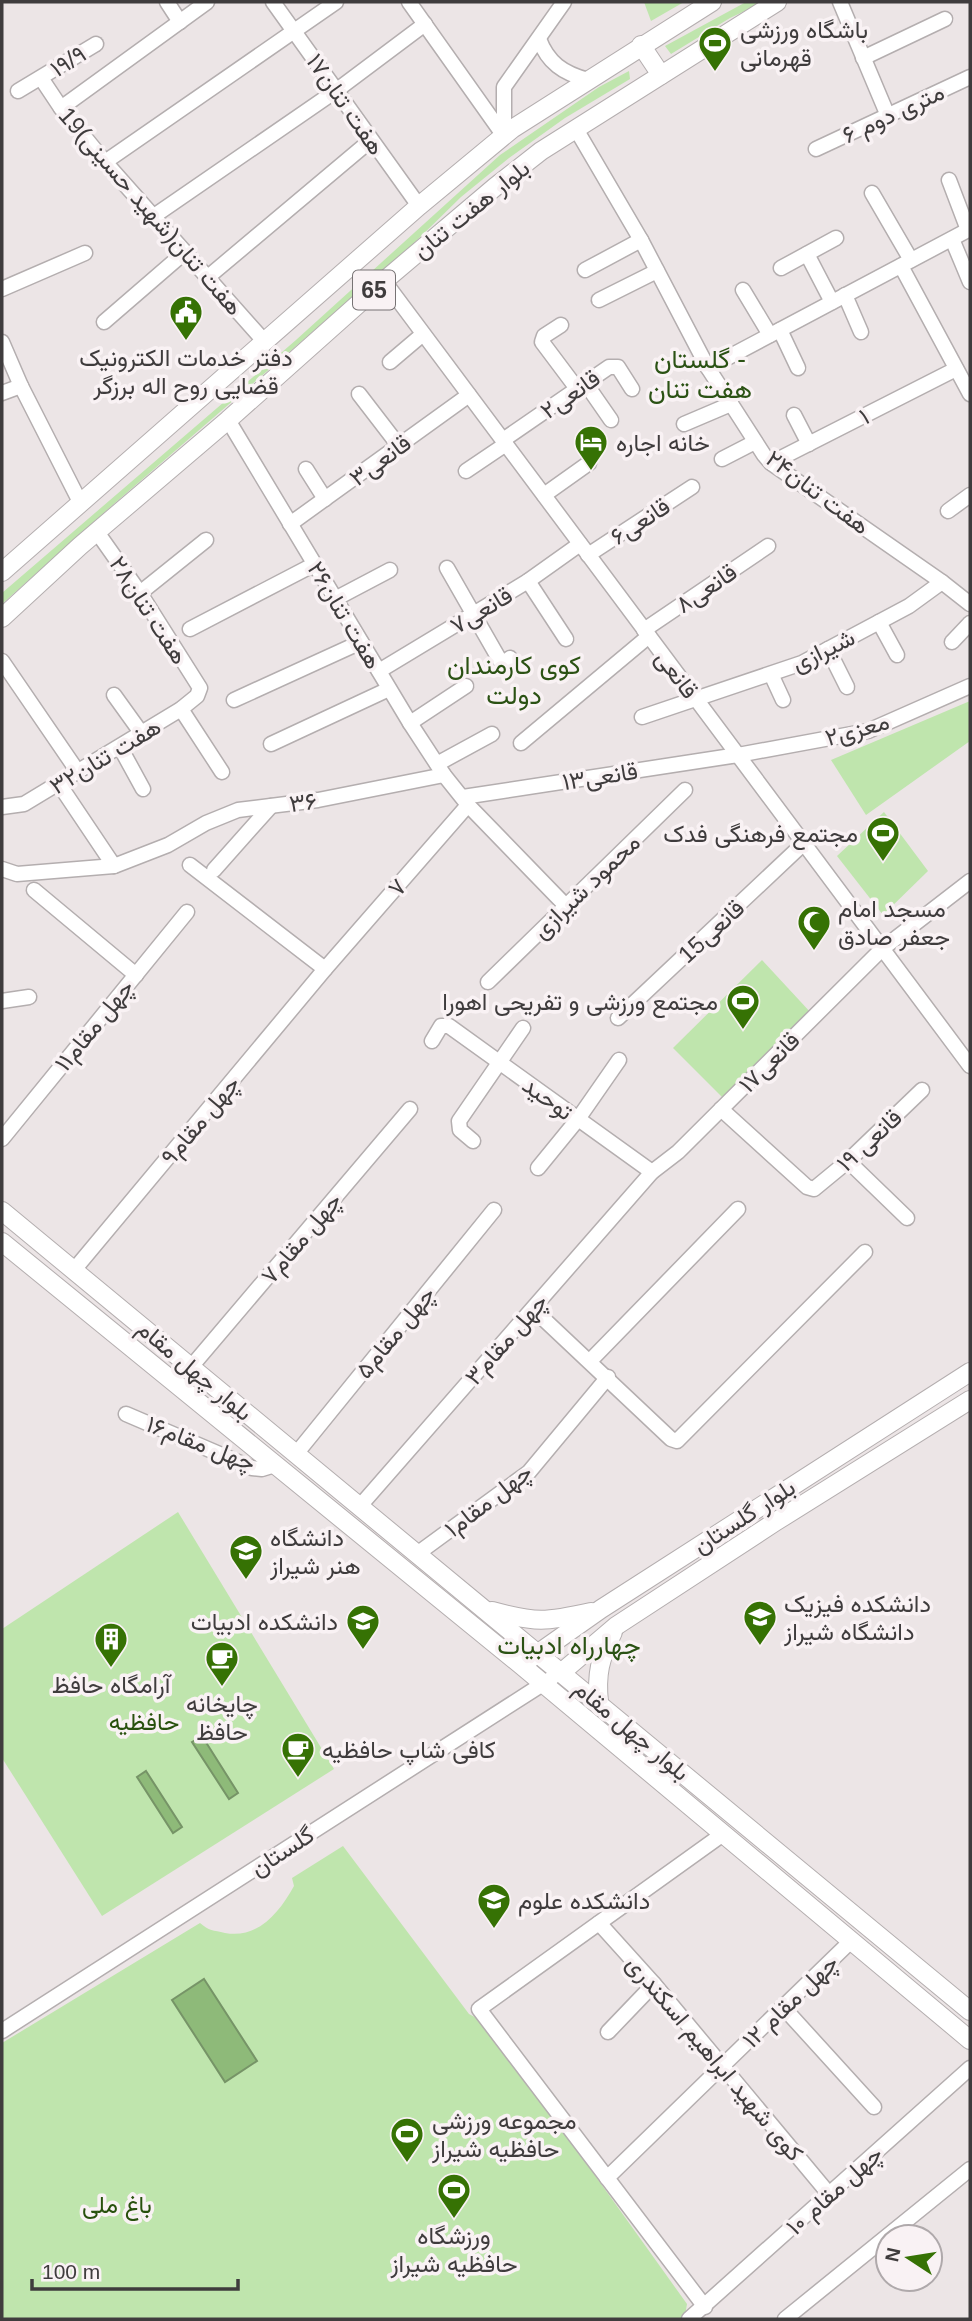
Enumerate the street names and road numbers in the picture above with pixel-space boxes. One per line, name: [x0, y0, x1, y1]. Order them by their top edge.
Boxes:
street label: ۱۹/۹: [45, 40, 91, 82]
street label: هفت تنان۱۷: [301, 48, 391, 160]
street label: ۶ متری دوم: [838, 78, 949, 151]
street label: 19هفت تنان(شهید حسینی): [52, 102, 249, 322]
street label: بلوار هفت تنان: [407, 154, 536, 266]
road number: 65: [353, 270, 395, 310]
street label: ۲قانعی: [535, 364, 605, 425]
street label: ۱: [855, 402, 873, 430]
street label: ۳قانعی: [344, 429, 417, 492]
street label: هفت تنان۲۴: [761, 444, 875, 540]
street label: ۶قانعی: [605, 492, 675, 551]
street label: هفت تنان۲۸: [104, 551, 194, 669]
street label: هفت تنان۲۶: [302, 556, 388, 674]
street label: ۸قانعی: [670, 558, 742, 619]
street label: ۷قانعی: [445, 581, 517, 640]
street label: شیرازی: [787, 623, 860, 679]
street label: قانعی: [649, 645, 704, 704]
street label: ۲معزی: [822, 707, 893, 753]
street label: هفت تنان۳۲: [45, 712, 165, 800]
street label: ۱۳قانعی: [560, 757, 640, 796]
street label: ۳۶: [288, 787, 318, 817]
street label: محمود شیرازی: [527, 828, 647, 945]
street label: ۷: [382, 873, 412, 901]
street label: 15قانعی: [672, 894, 750, 969]
street label: چهل مقام۱۱: [49, 974, 141, 1078]
street label: ۱۷قانعی: [733, 1026, 806, 1099]
street label: چهل مقام۹: [155, 1070, 247, 1172]
street label: توحید: [516, 1071, 578, 1127]
street label: قانعی ۱۹: [831, 1103, 908, 1177]
street label: چهل مقام۷: [255, 1187, 349, 1291]
street label: چهل مقام۵: [350, 1281, 443, 1385]
street label: چهل مقام۳: [459, 1288, 555, 1392]
street label: بلوار چهل مقام: [130, 1314, 258, 1428]
street label: چهل مقام۱۶: [142, 1410, 259, 1479]
street label: چهل مقام۱: [439, 1458, 539, 1545]
street label: بلوار گلستان: [688, 1473, 801, 1561]
street label: بلوار چهل مقام: [567, 1674, 695, 1788]
street label: گلستان: [245, 1821, 319, 1881]
street label: چهل مقام ۱۲: [737, 1949, 845, 2055]
street label: کوی شهید ابراهیم اسکندری: [619, 1950, 809, 2168]
street label: چهل مقام ۱۰: [780, 2140, 890, 2242]

